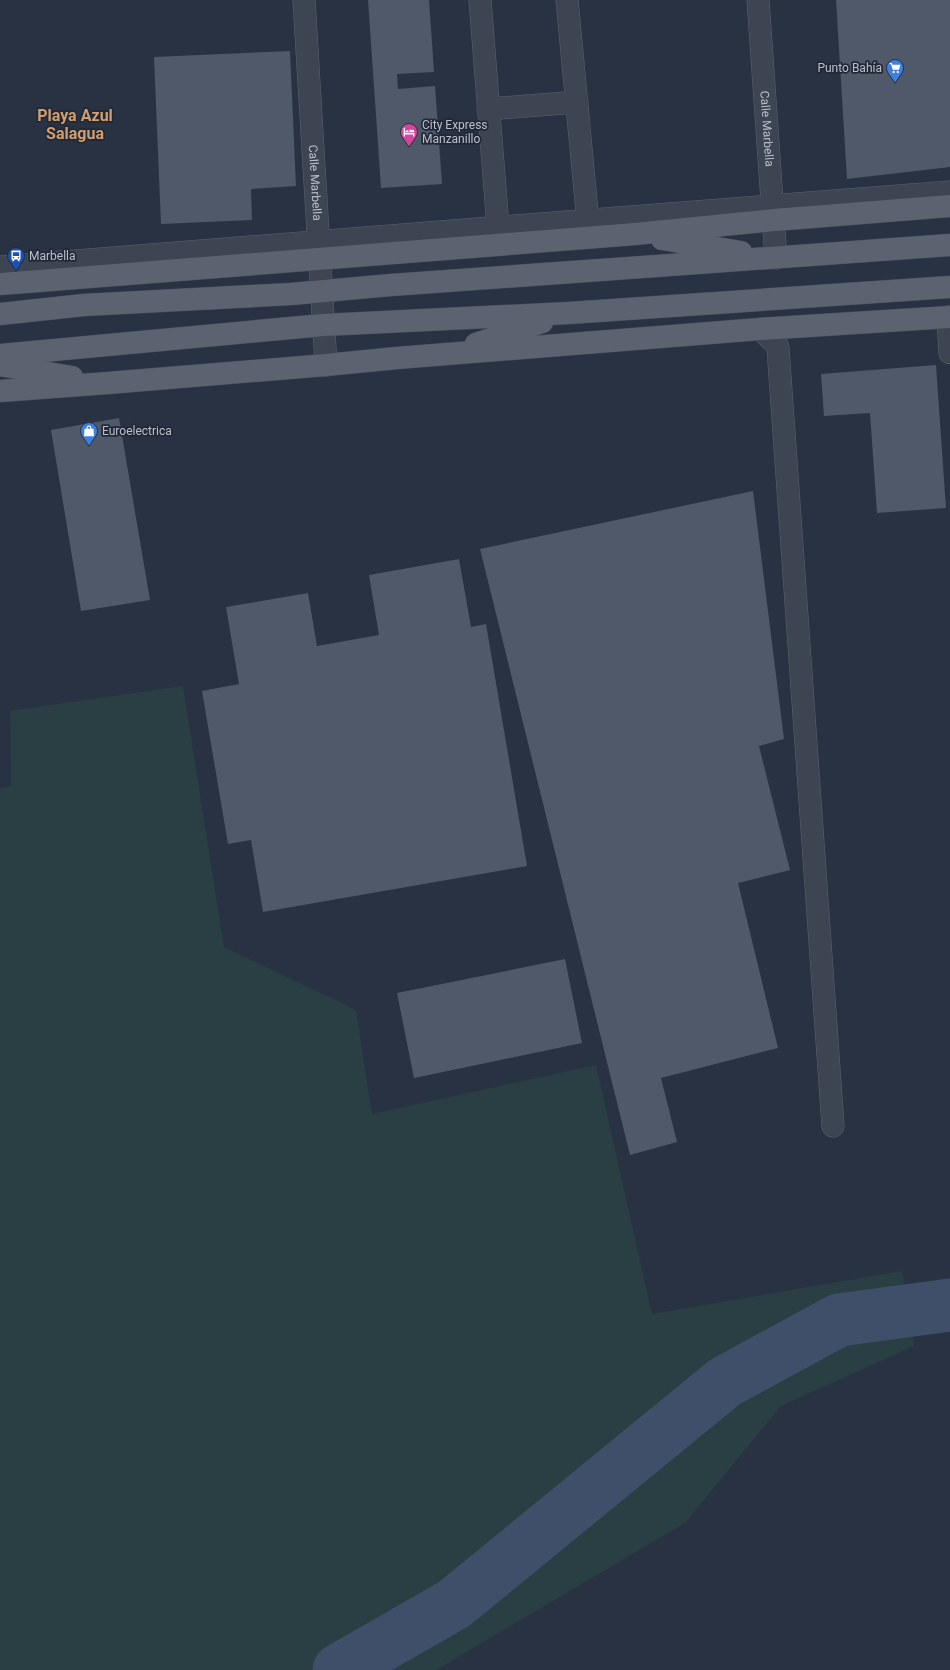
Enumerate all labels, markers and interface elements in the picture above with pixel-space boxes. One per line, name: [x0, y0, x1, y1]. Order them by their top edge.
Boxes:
supermarket icon: Punto Bahía: [885, 58, 905, 83]
place label: Punto Bahía: [817, 61, 882, 75]
street label: Calle Marbella: [757, 90, 777, 167]
district label: Playa Azul Salagua: [37, 106, 113, 143]
place label: City Express Manzanillo: [422, 118, 488, 146]
hotel icon: City Express Manzanillo: [399, 122, 419, 147]
street label: Calle Marbella: [306, 144, 324, 221]
bus stop icon: Marbella: [6, 246, 26, 271]
place label: Marbella: [29, 249, 76, 263]
shop icon: Euroelectrica: [79, 421, 99, 446]
place label: Euroelectrica: [102, 424, 172, 438]

